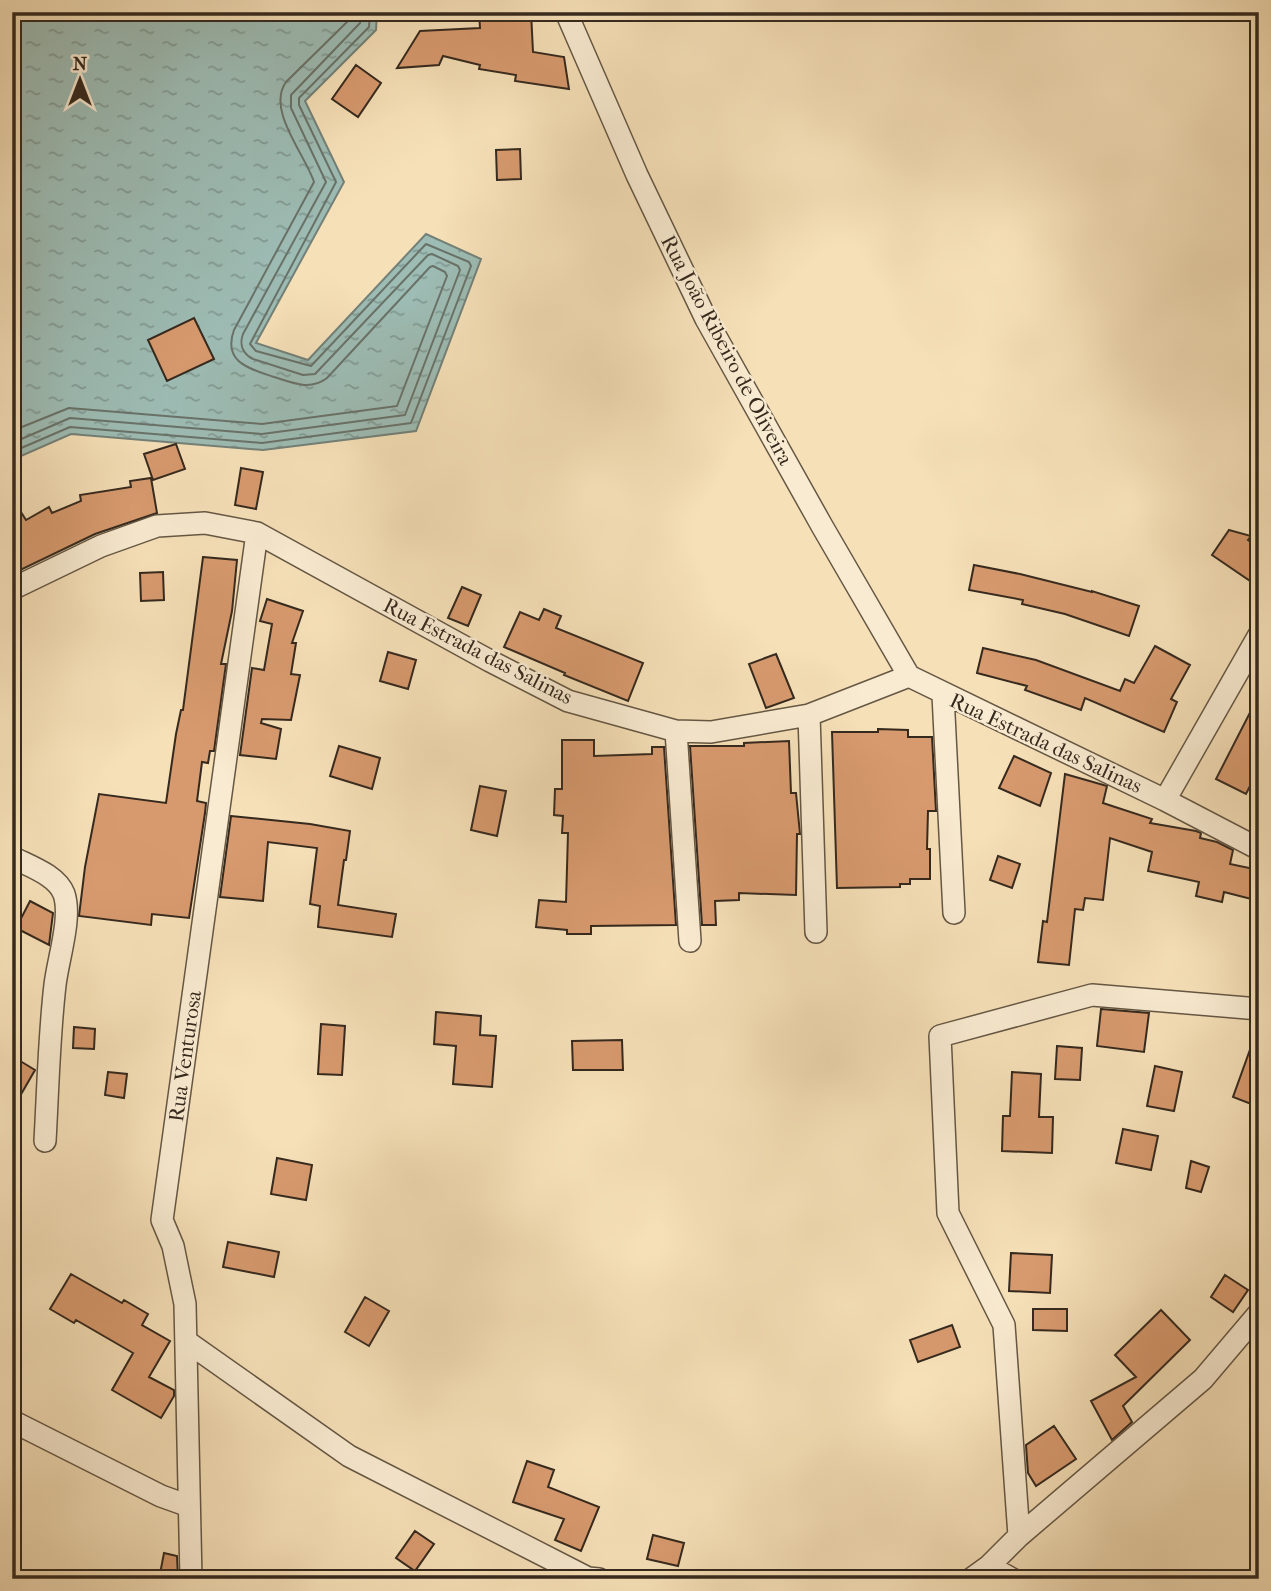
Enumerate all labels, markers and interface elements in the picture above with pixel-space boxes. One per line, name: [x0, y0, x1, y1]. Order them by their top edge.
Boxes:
north arrow: [46, 46, 116, 116]
text: N: [73, 53, 88, 75]
street label: Rua João Ribeiro de Oliveira: [656, 231, 798, 469]
street label: Rua Estrada das Salinas: [379, 593, 577, 709]
street label: Rua Estrada das Salinas: [946, 688, 1146, 798]
street label: Rua Venturosa: [164, 989, 206, 1123]

